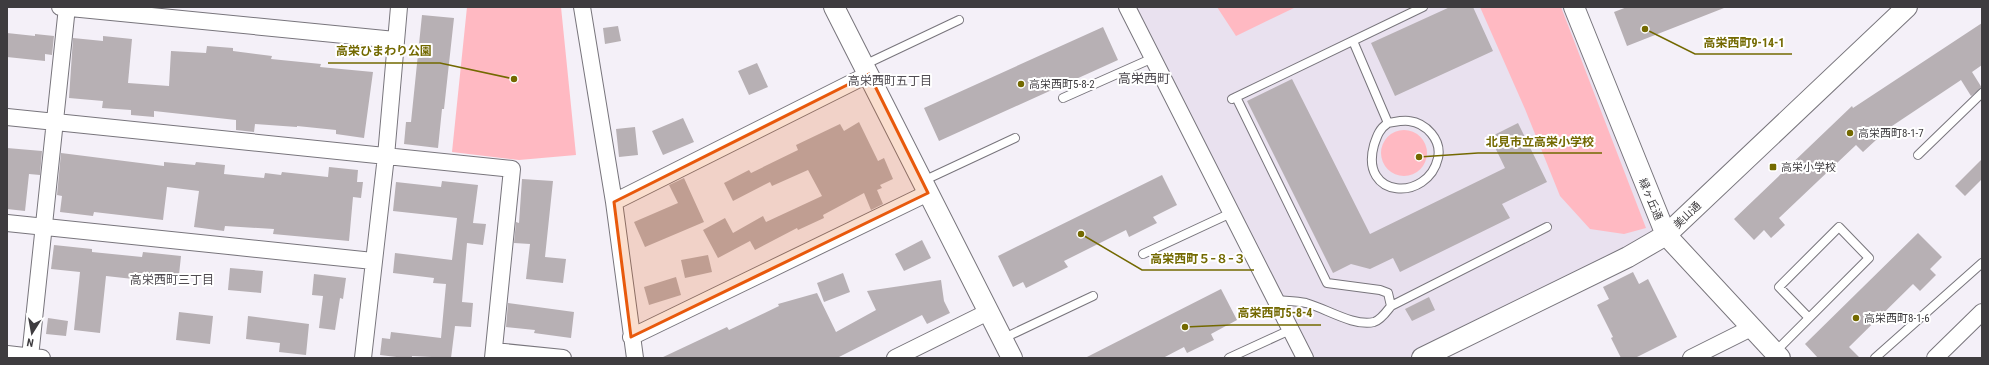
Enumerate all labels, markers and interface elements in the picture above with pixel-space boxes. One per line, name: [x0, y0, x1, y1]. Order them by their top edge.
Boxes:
callout: 高栄西町9-14-1: [1695, 30, 1792, 54]
text: 高栄西町9-14-1: [1704, 36, 1784, 50]
callout: 高栄ひまわり公園: [328, 39, 440, 63]
text: 高栄ひまわり公園: [336, 44, 432, 58]
district label: 高栄西町: [1118, 71, 1170, 86]
district label: 高栄西町五丁目: [848, 74, 932, 88]
place label: 高栄西町5-8-2: [1029, 78, 1095, 91]
marker: 高栄西町5-8-2: [1016, 79, 1026, 89]
place label: 高栄西町8-1-7: [1858, 127, 1924, 140]
marker: 高栄西町8-1-7: [1845, 128, 1855, 138]
callout: 北見市立高栄小学校: [1478, 129, 1602, 153]
text: 北見市立高栄小学校: [1486, 135, 1594, 149]
place label: 高栄小学校: [1781, 161, 1836, 174]
marker: 高栄小学校: [1768, 162, 1778, 172]
street label: 緑ヶ丘通: [1636, 176, 1665, 222]
street label: 美山通: [1671, 199, 1704, 231]
callout: 高栄西町５−８−３: [1142, 246, 1254, 270]
text: 高栄西町５−８−３: [1150, 252, 1246, 266]
district label: 高栄西町三丁目: [130, 273, 214, 287]
callout: 高栄西町5-8-4: [1230, 301, 1321, 325]
text: 高栄西町5-8-4: [1238, 306, 1312, 320]
place label: 高栄西町8-1-6: [1864, 312, 1930, 325]
north arrow: [12, 313, 52, 353]
marker: 高栄西町8-1-6: [1851, 313, 1861, 323]
text: N: [25, 335, 35, 349]

